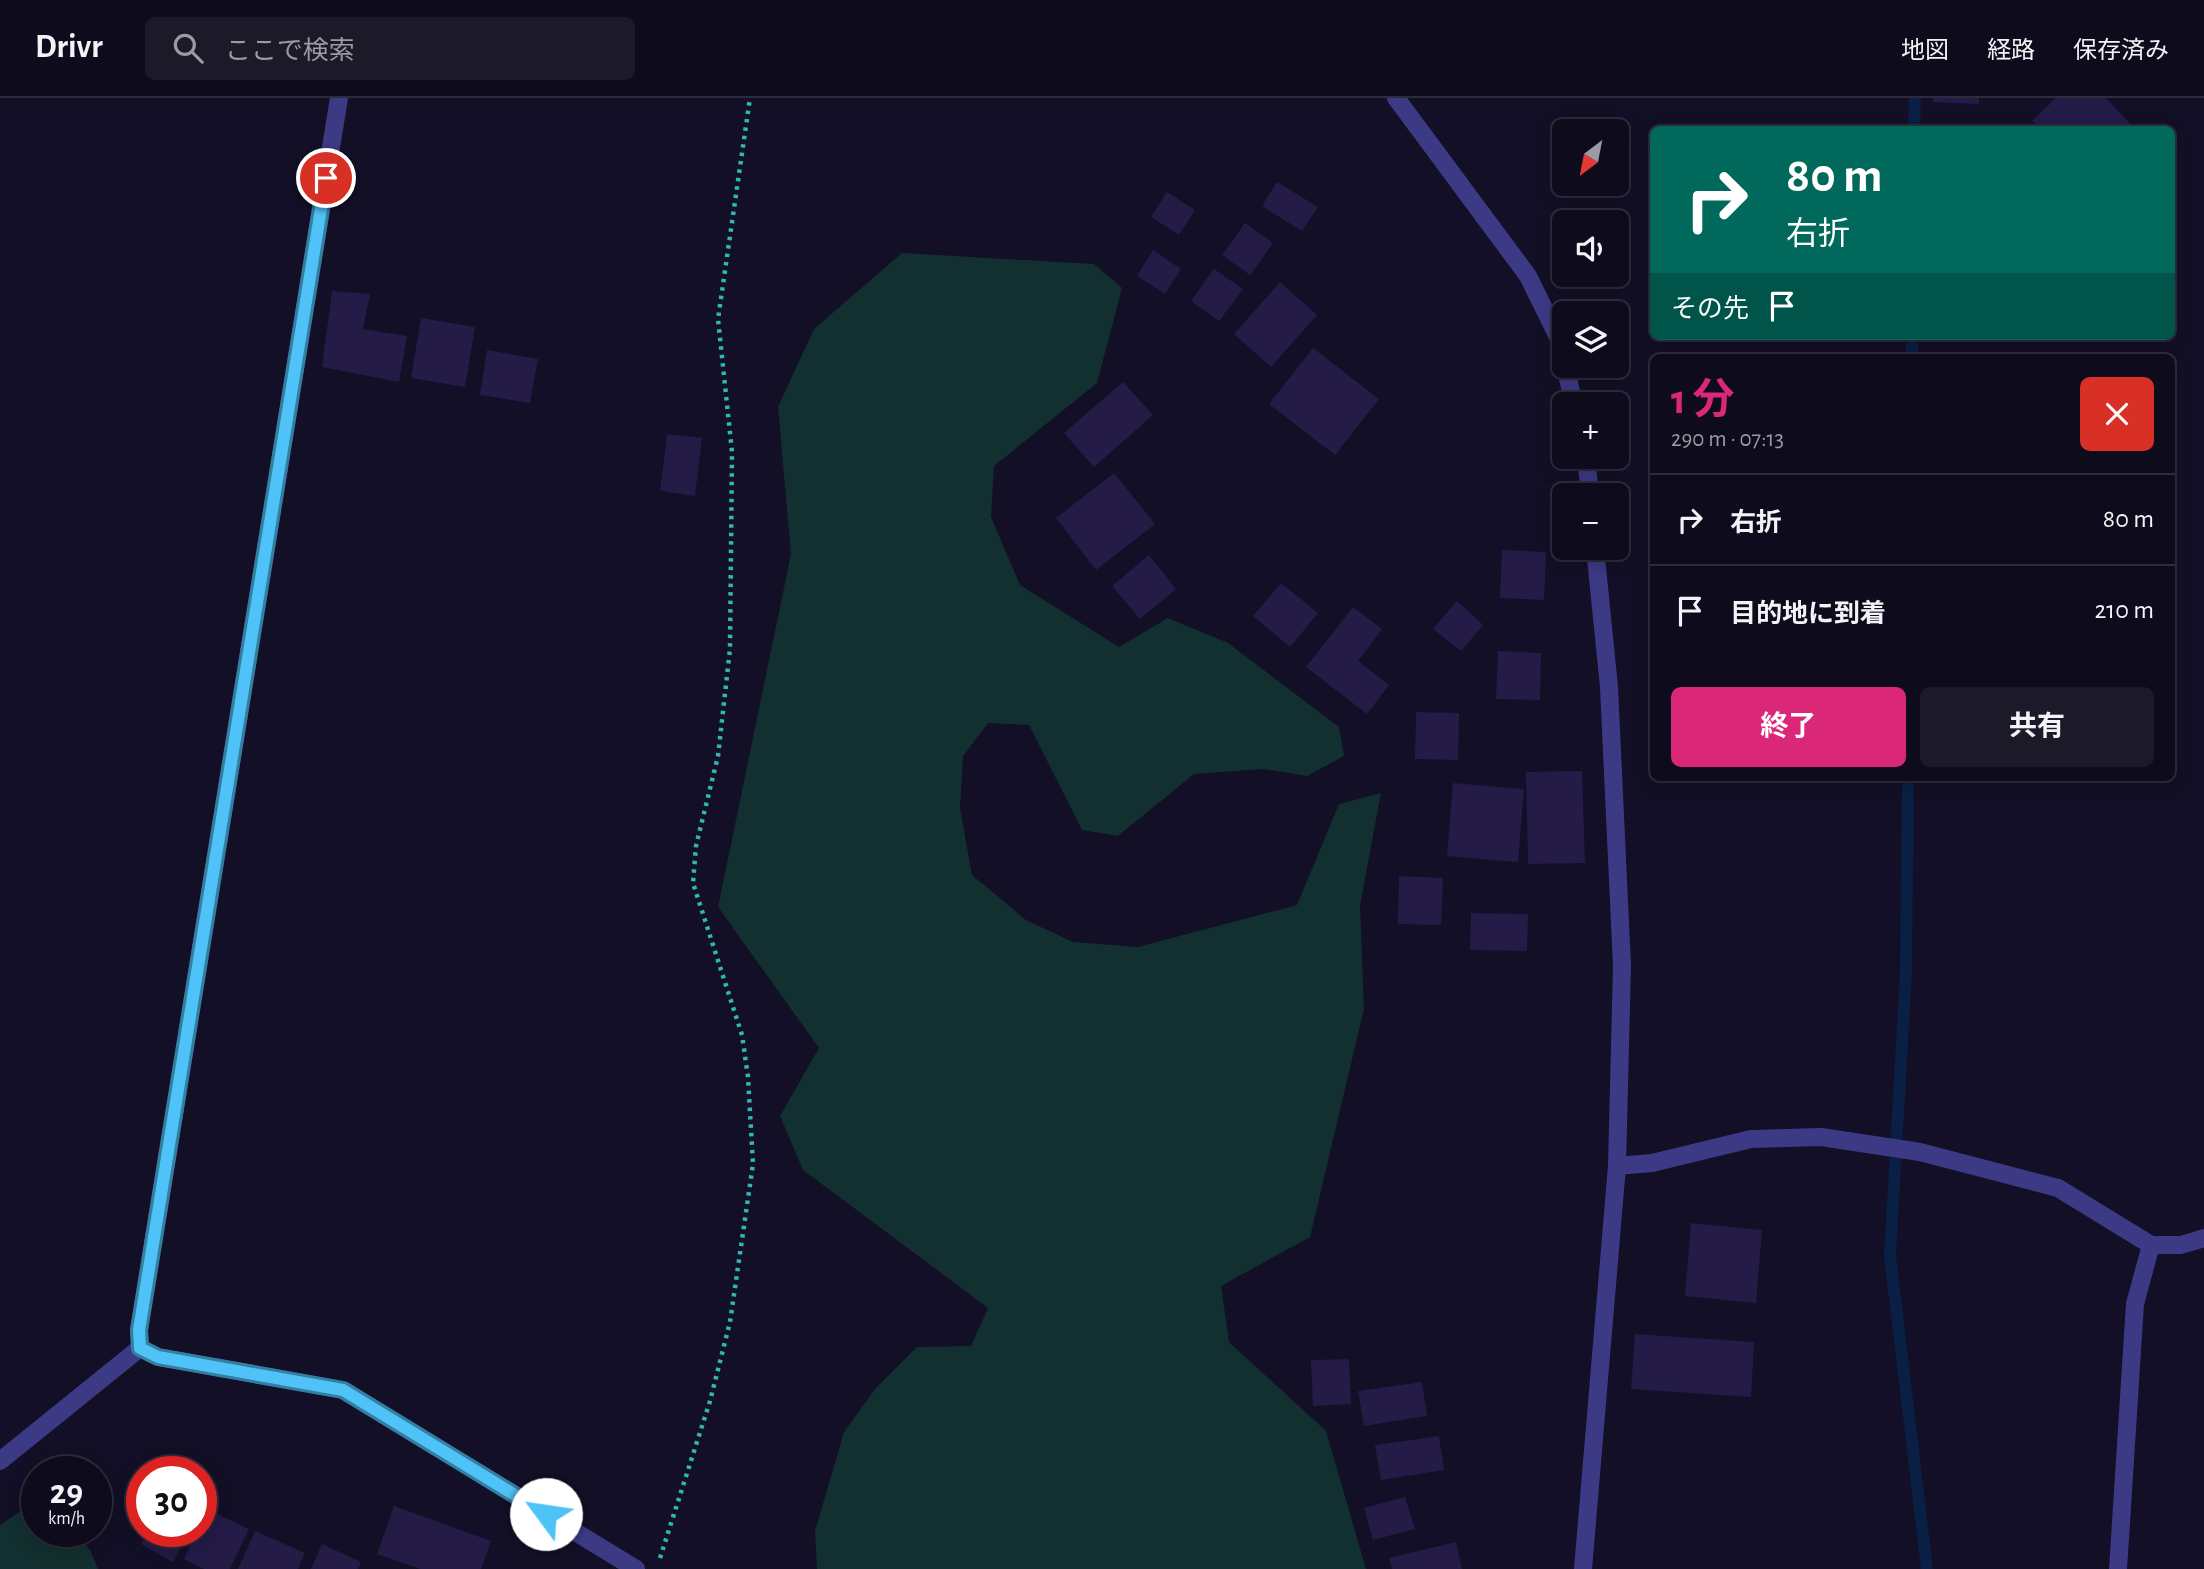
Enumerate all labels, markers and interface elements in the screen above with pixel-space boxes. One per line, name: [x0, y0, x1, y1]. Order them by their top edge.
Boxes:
search box: [145, 17, 635, 80]
icon: search: [169, 29, 207, 67]
text: Drivr: [35, 31, 103, 64]
text: ここで検索: [225, 38, 355, 64]
text: 地図: [1901, 39, 1949, 63]
text: 経路: [1987, 39, 2035, 63]
text: 保存済み: [2073, 39, 2169, 63]
north arrow: [1552, 119, 1629, 196]
map controls: [1552, 119, 1629, 560]
pin: [296, 148, 356, 208]
text: 80 m: [1786, 152, 1883, 201]
icon: right: [1671, 154, 1762, 245]
icon: arrive: [307, 159, 345, 197]
button: sound: [1552, 210, 1629, 287]
text: 右折: [1786, 218, 1850, 250]
icon: arrive: [1763, 287, 1801, 325]
text: その先: [1671, 296, 1749, 322]
button: layers: [1552, 301, 1629, 378]
button: close: [2080, 377, 2154, 451]
text: 1 分: [1671, 379, 1734, 421]
button: +: [1552, 392, 1629, 469]
text: 290 m · 07:13: [1671, 428, 1784, 451]
button: −: [1552, 483, 1629, 560]
icon: right: [1671, 501, 1709, 539]
text: 80 m: [2103, 506, 2154, 532]
text: 右折: [1730, 510, 1782, 536]
icon: arrive: [1671, 592, 1709, 630]
text: 210 m: [2094, 597, 2154, 623]
text: 目的地に到着: [1730, 601, 1886, 627]
button: 終了: [1671, 687, 1906, 767]
button: 共有: [1920, 687, 2154, 767]
speed limit sign: 30: [126, 1456, 217, 1547]
text: 29: [50, 1475, 83, 1510]
position arrow: [509, 1477, 583, 1551]
text: km/h: [48, 1510, 85, 1528]

